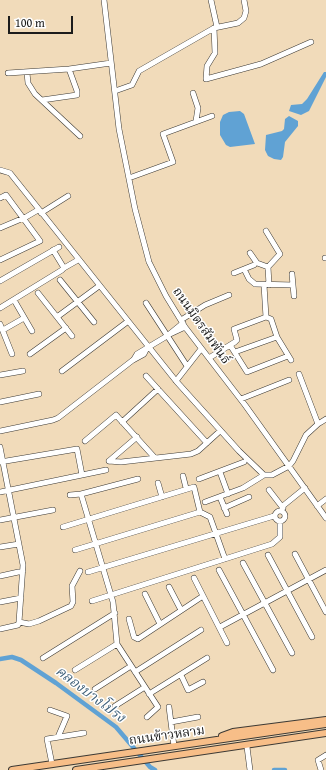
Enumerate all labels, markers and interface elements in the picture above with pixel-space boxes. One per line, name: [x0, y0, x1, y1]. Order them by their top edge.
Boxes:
scale bar: [10, 8, 75, 34]
text: 100 m: [15, 14, 45, 31]
street label: ถนนมิตรสัมพันธ์: [169, 285, 233, 367]
water label: คลองบางโปรง: [52, 663, 128, 727]
street label: ถนนข้าวหลาม: [128, 723, 206, 749]

